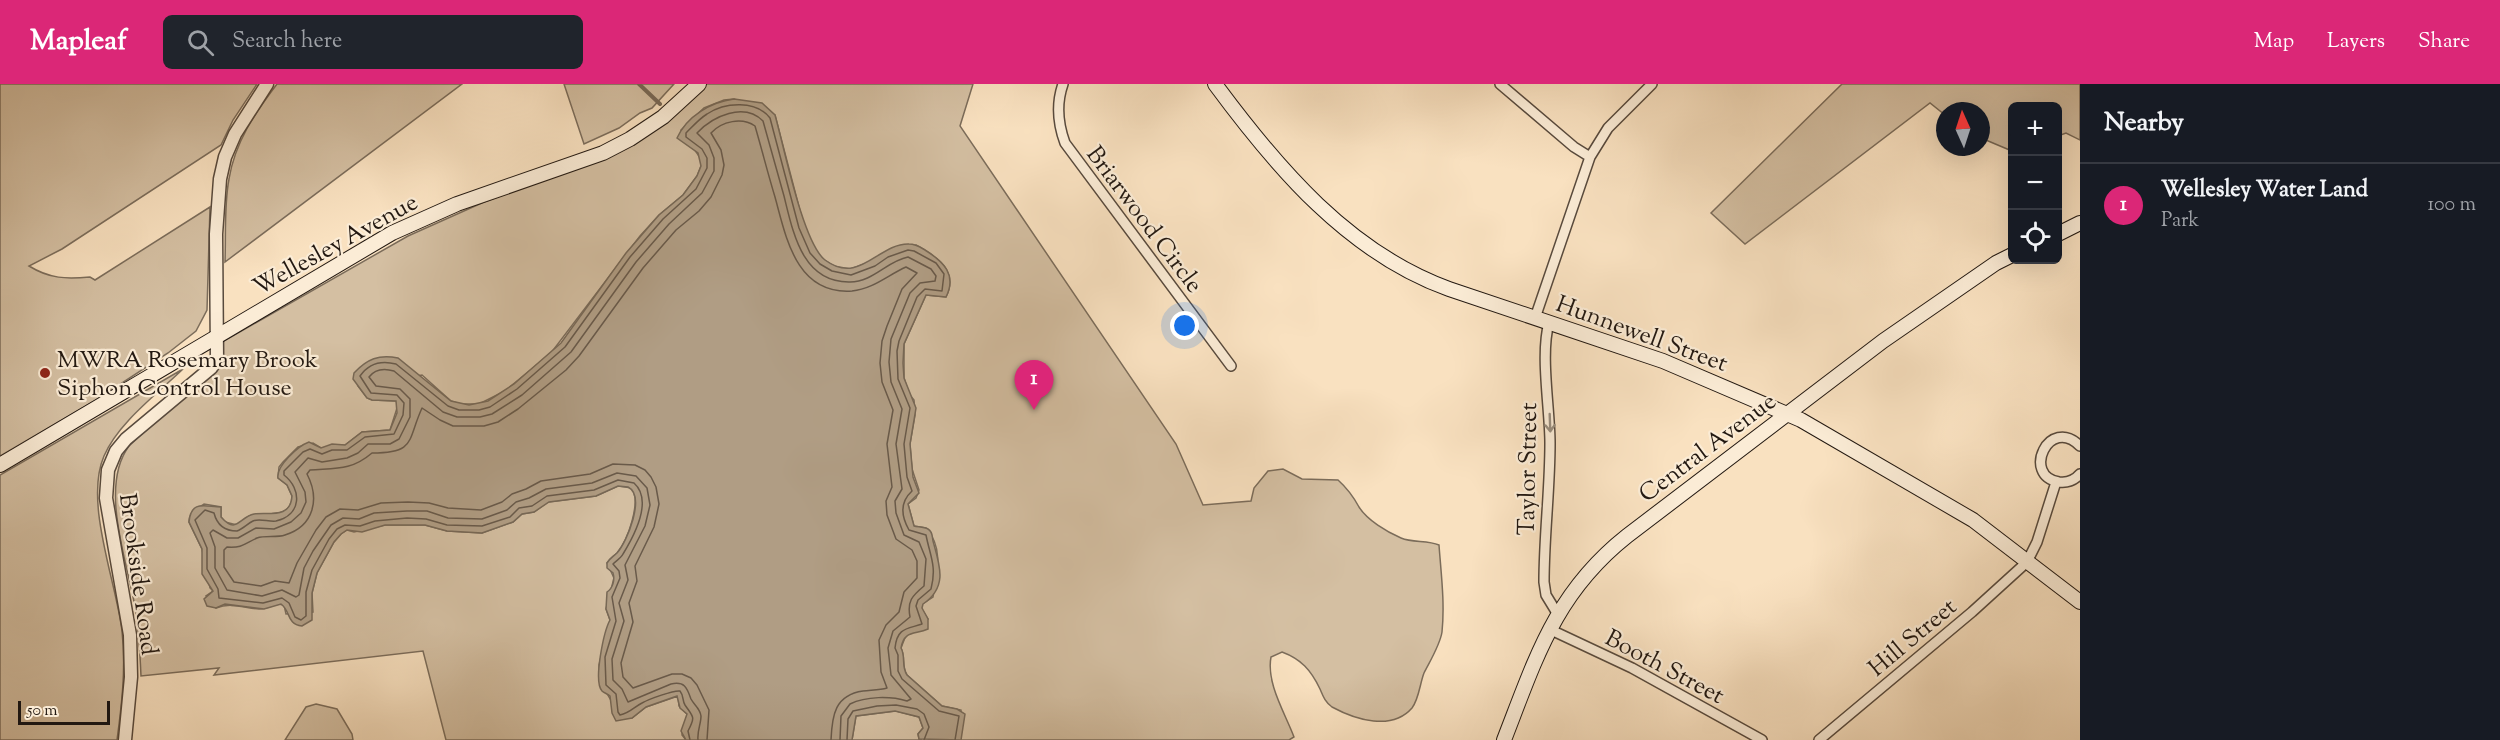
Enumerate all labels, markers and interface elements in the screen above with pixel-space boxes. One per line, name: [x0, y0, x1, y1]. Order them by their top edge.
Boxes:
search box: [163, 15, 583, 69]
text: Mapleaf: [30, 22, 127, 62]
icon: search: [184, 26, 217, 59]
text: Search here: [232, 26, 342, 58]
text: Map: [2254, 27, 2294, 57]
text: Layers: [2327, 27, 2385, 57]
text: Share: [2418, 27, 2470, 57]
north arrow: [1936, 102, 1990, 156]
map controls: [2008, 102, 2062, 264]
button: +: [2008, 102, 2062, 156]
text: Nearby: [2104, 105, 2184, 142]
street label: Briarwood Circle: [1077, 140, 1210, 301]
button: −: [2008, 156, 2062, 210]
text: Wellesley Water Land: [2161, 175, 2368, 207]
street label: Wellesley Avenue: [247, 186, 425, 305]
text: 1: [2120, 191, 2127, 220]
text: 100 m: [2427, 191, 2476, 220]
text: Park: [2161, 207, 2199, 236]
button: locate: [2008, 210, 2062, 264]
street label: Hunnewell Street: [1551, 288, 1732, 382]
your location: [1170, 311, 1199, 340]
place label: MWRA Rosemary Brook Siphon Control House: [57, 344, 318, 406]
pin: 1: [1014, 360, 1054, 410]
marker: MWRA Rosemary Brook Siphon Control House: [38, 366, 52, 380]
street label: Central Avenue: [1632, 386, 1784, 512]
street label: Taylor Street: [1511, 402, 1547, 536]
one-way arrow: [1544, 413, 1555, 433]
street label: Brookside Road: [109, 491, 165, 658]
street label: Hill Street: [1862, 591, 1965, 686]
street label: Booth Street: [1598, 622, 1730, 713]
scale bar: [18, 698, 110, 726]
text: 50 m: [27, 700, 58, 723]

